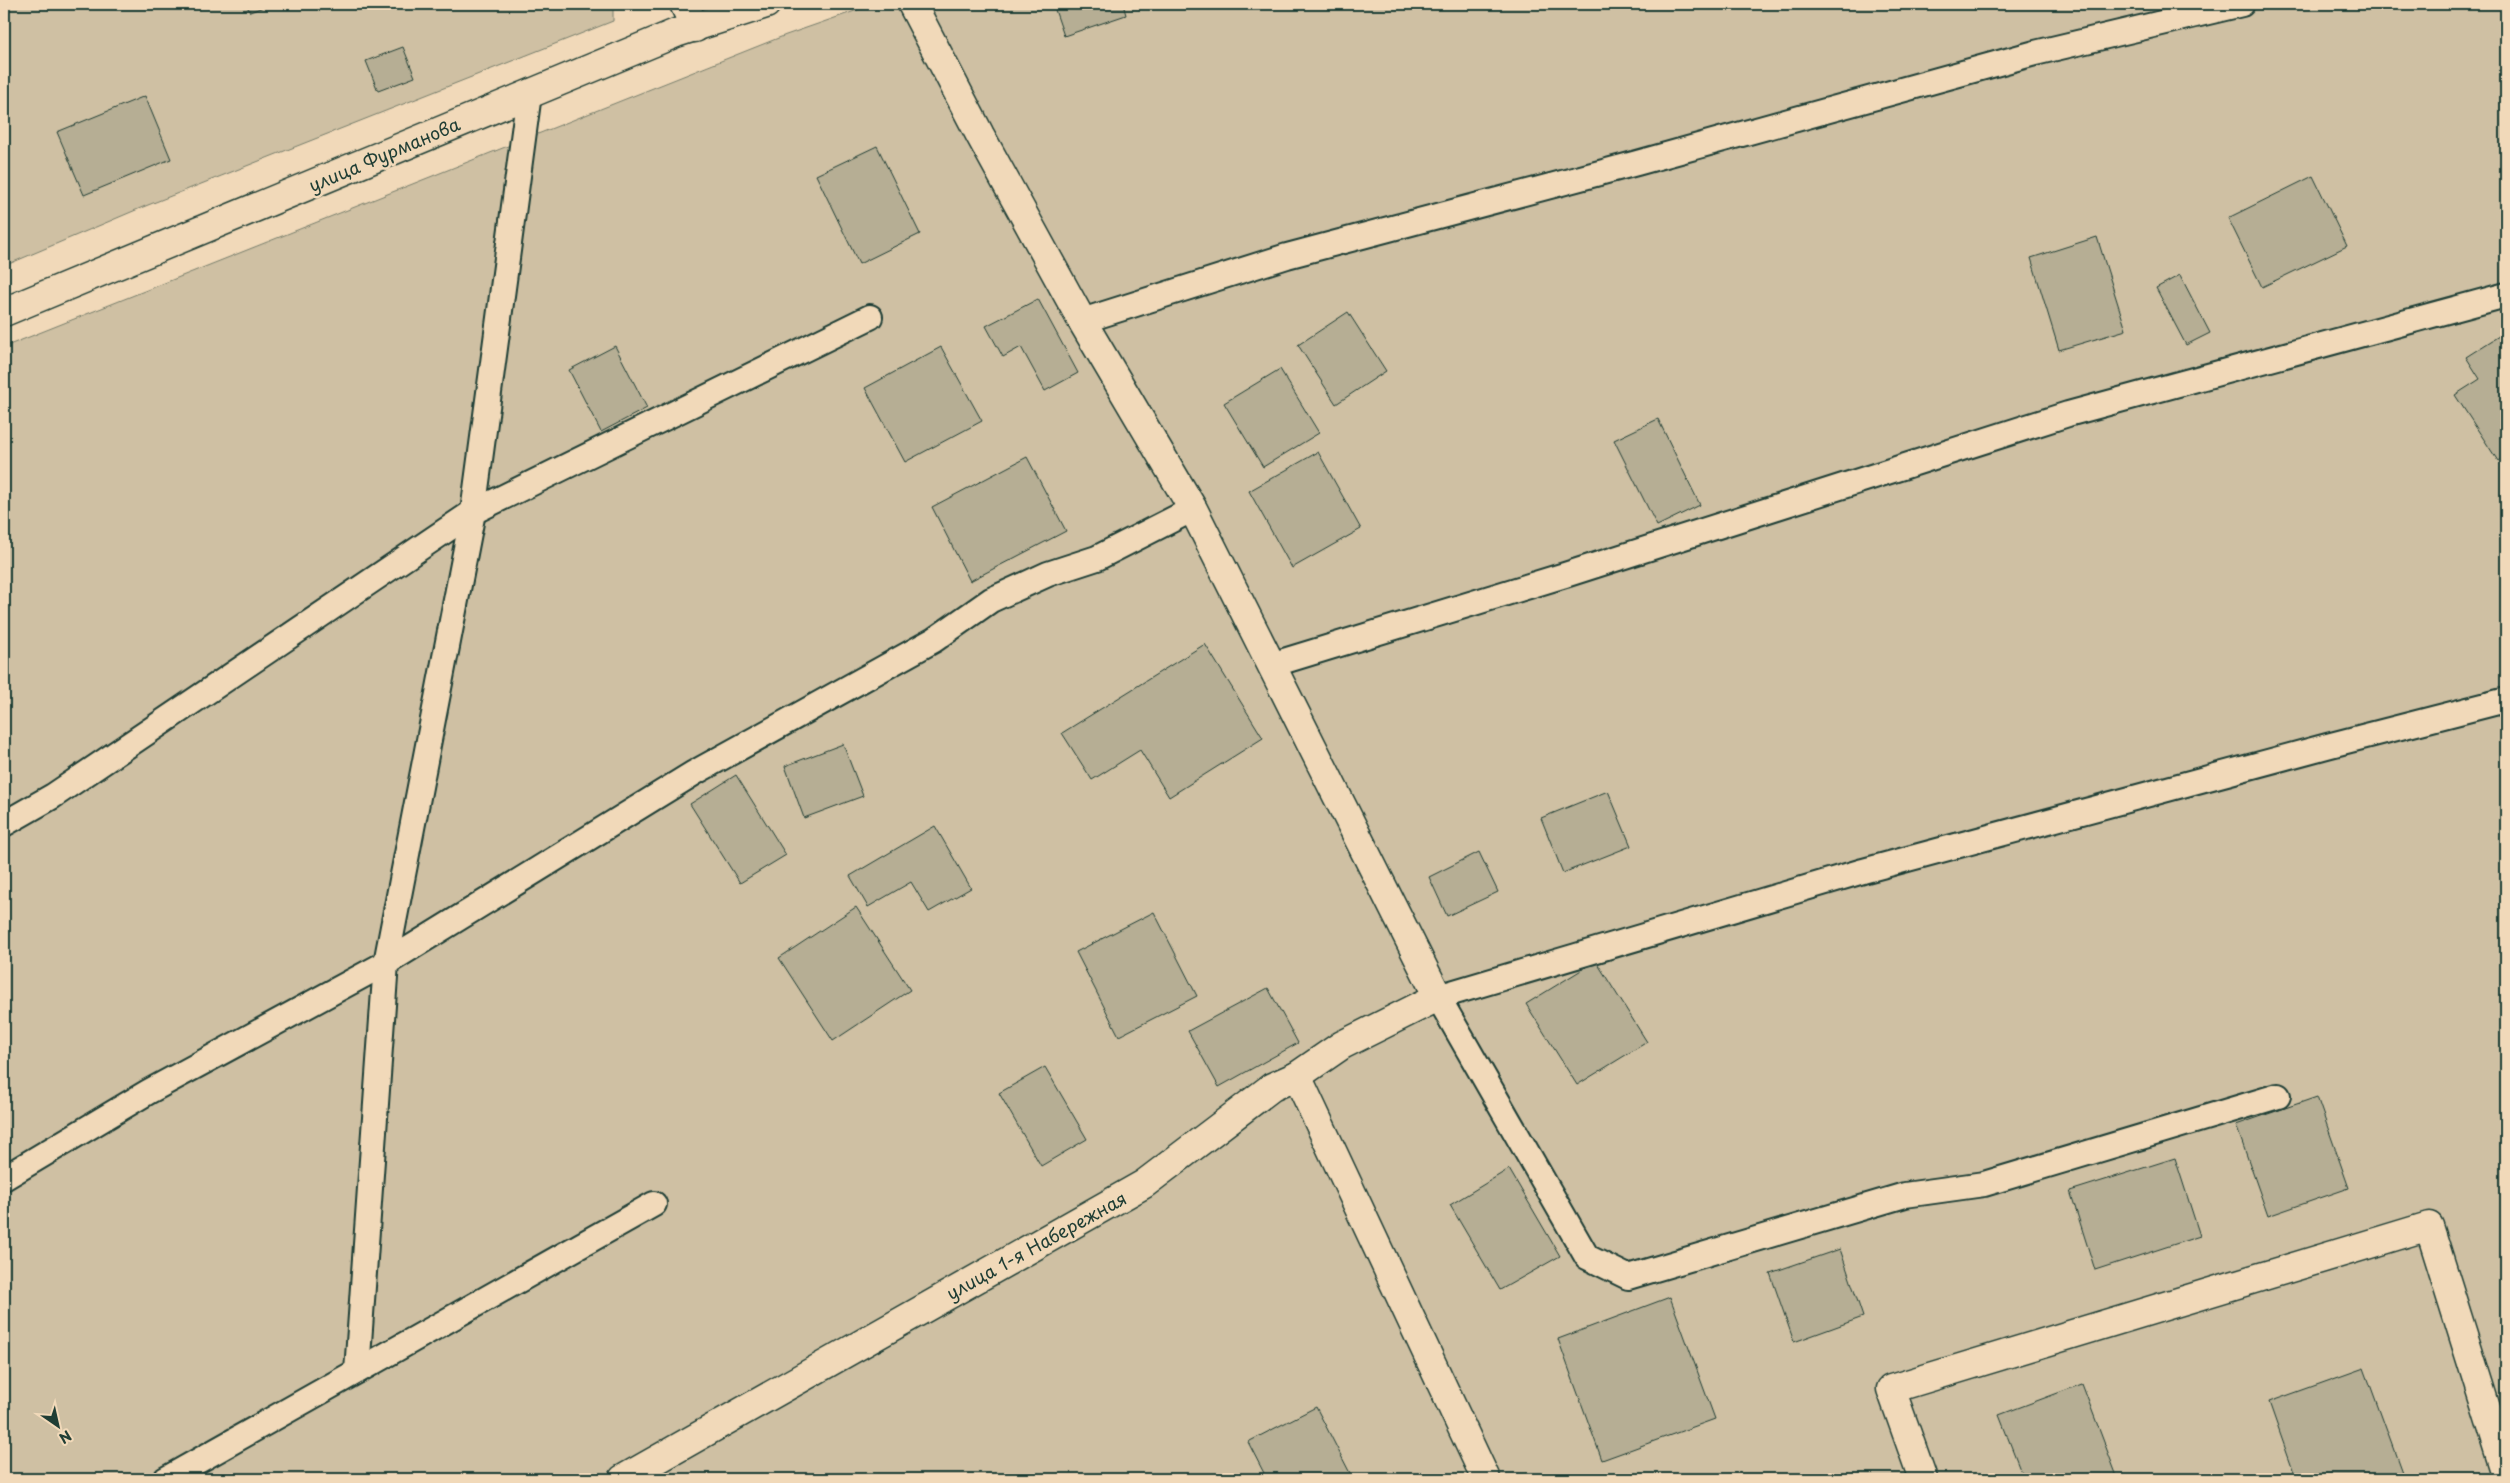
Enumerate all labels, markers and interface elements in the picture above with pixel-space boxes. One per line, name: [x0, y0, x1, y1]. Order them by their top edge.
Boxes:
street label: улица Фурманова: [304, 110, 465, 198]
street label: улица 1-я Набережная: [941, 1184, 1131, 1306]
north arrow: [32, 1400, 82, 1450]
text: N: [55, 1425, 76, 1449]

